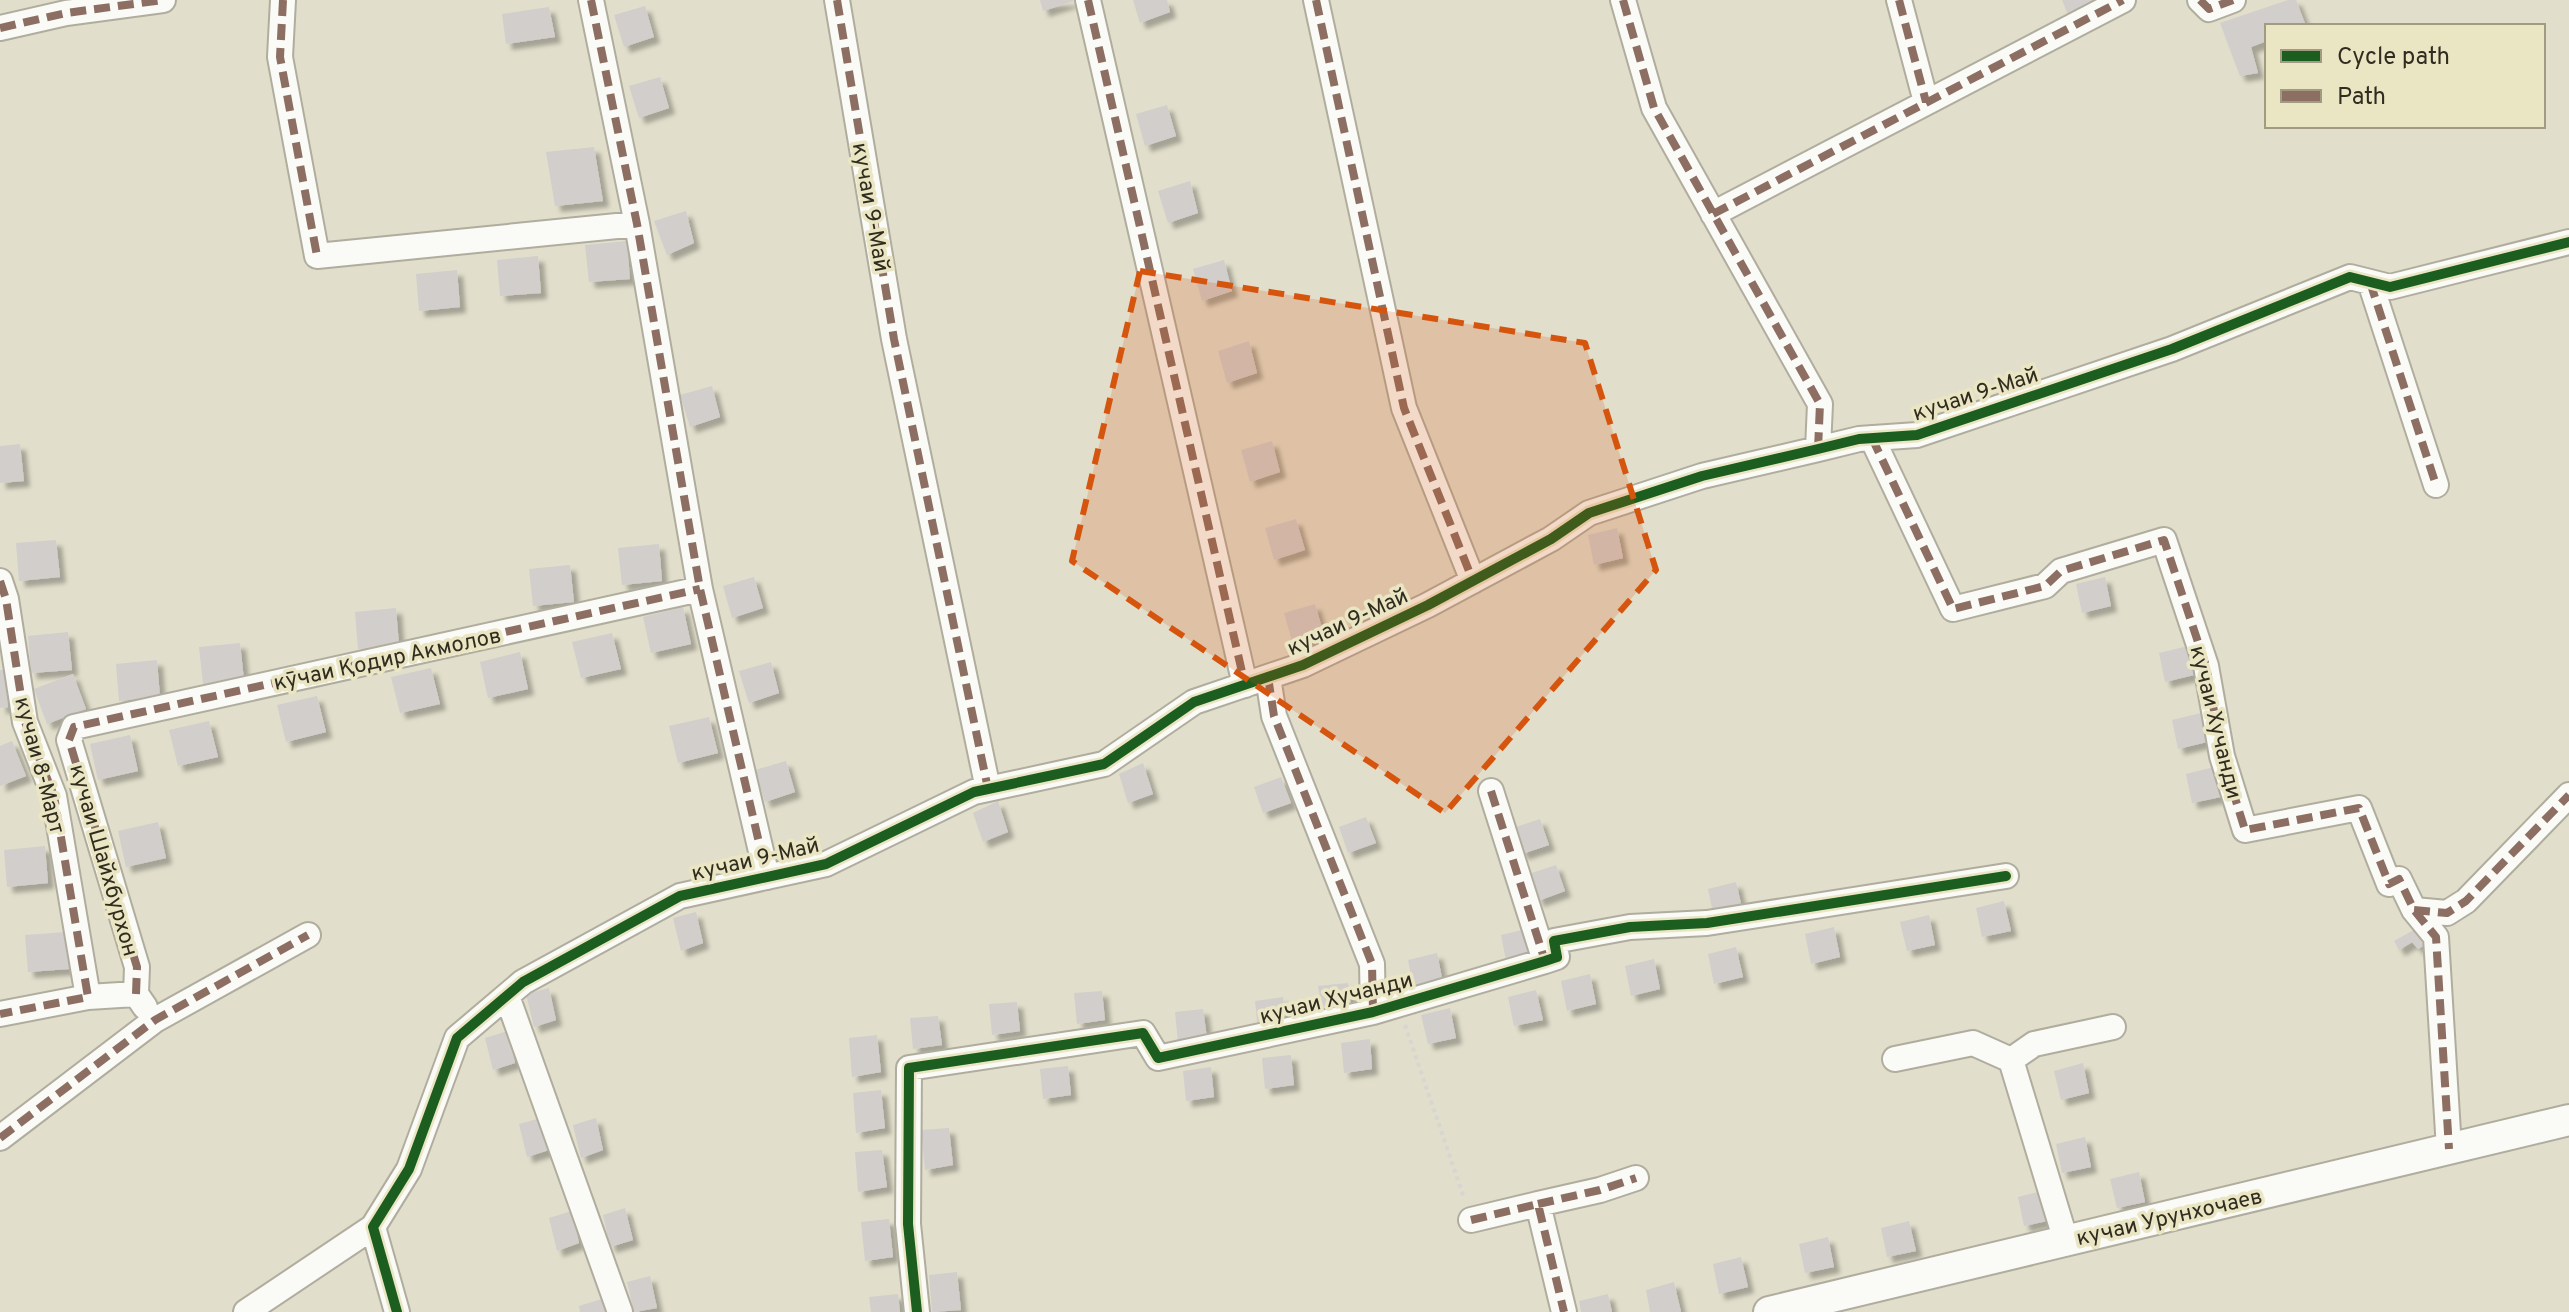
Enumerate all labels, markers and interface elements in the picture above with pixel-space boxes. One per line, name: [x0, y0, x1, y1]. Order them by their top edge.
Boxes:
legend: [2265, 24, 2545, 128]
text: Cycle path: [2337, 43, 2450, 73]
text: Path: [2337, 83, 2386, 113]
street label: кучаи 9-Май: [845, 141, 894, 274]
street label: кучаи 9-Май: [1910, 362, 2042, 428]
street label: кучаи 9-Май: [1283, 583, 1413, 663]
street label: кӯчаи Қодир Акмолов: [271, 623, 504, 698]
street label: кучаи Хучанди: [2182, 643, 2247, 802]
street label: кучаи 8-Март: [7, 694, 70, 837]
street label: кучаи Шайхбурхон: [62, 762, 143, 960]
street label: кучаи 9-Май: [689, 833, 822, 888]
street label: кучаи Хучанди: [1257, 967, 1416, 1032]
street label: кучаи Урунхочаев: [2074, 1184, 2265, 1253]

